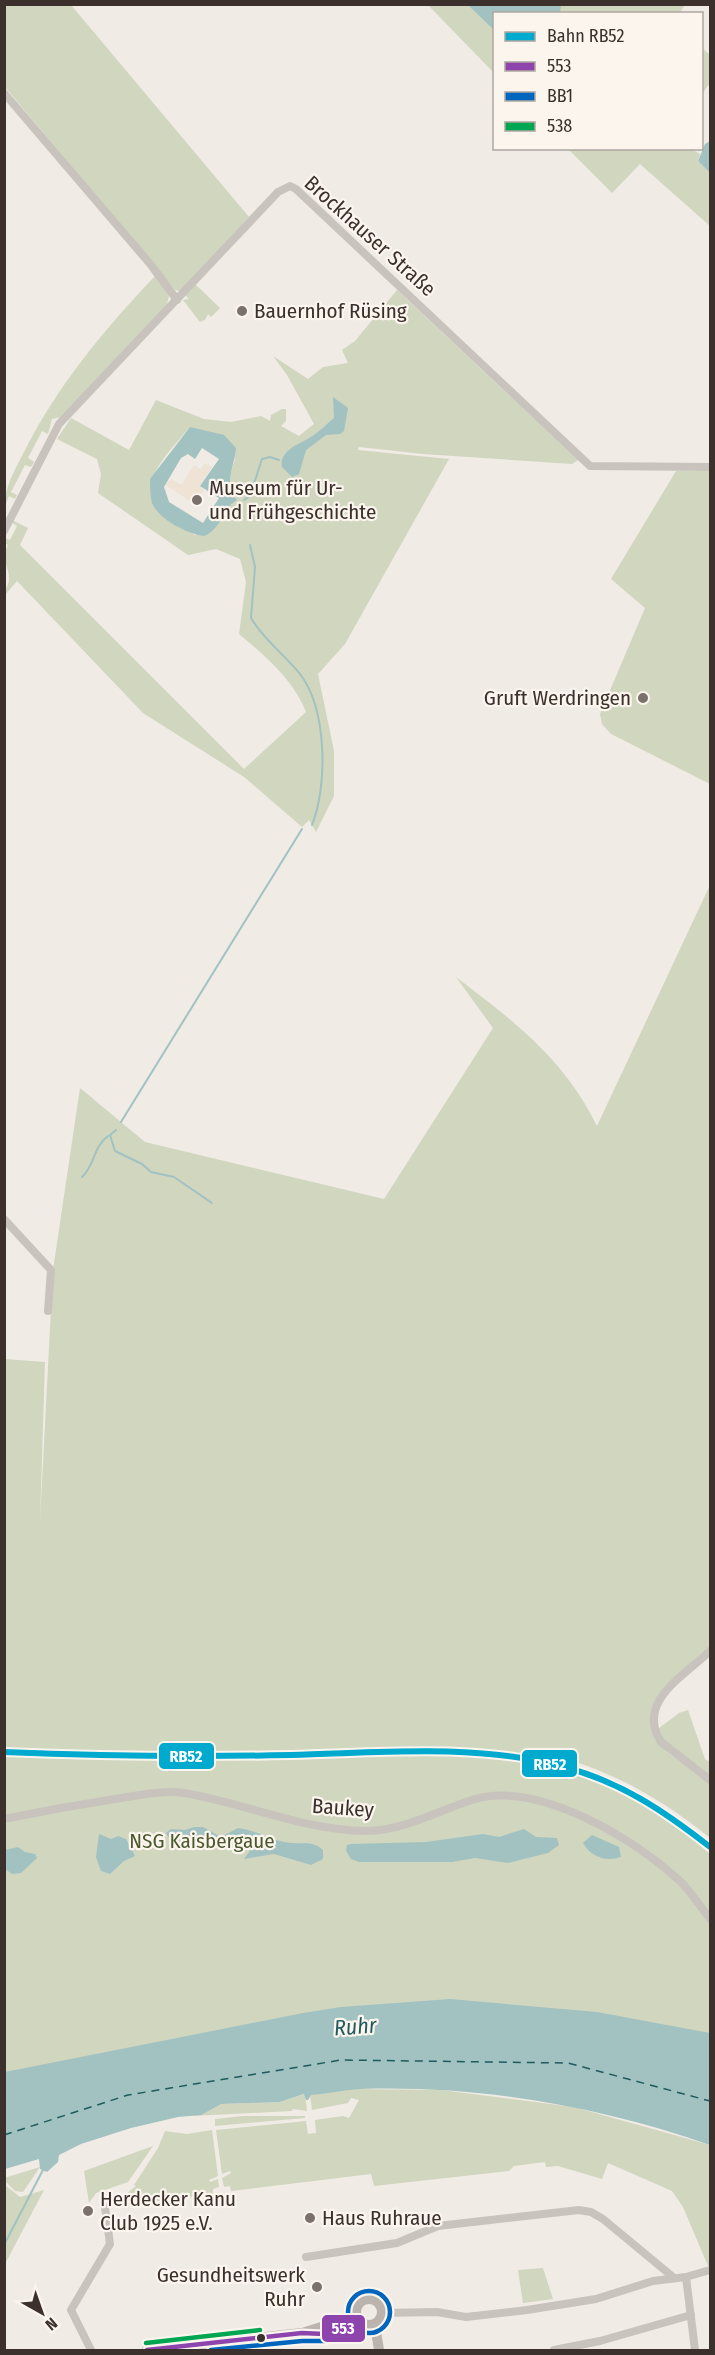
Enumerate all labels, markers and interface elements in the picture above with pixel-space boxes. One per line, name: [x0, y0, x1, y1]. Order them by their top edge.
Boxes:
legend: [493, 12, 703, 150]
text: Bahn RB52: [547, 25, 624, 47]
text: 553: [547, 55, 571, 77]
text: BB1: [547, 85, 573, 107]
text: 538: [547, 115, 572, 137]
street label: Brockhauser Straße: [299, 170, 441, 302]
place label: Bauernhof Rüsing: [254, 298, 407, 324]
marker: Bauernhof Rüsing: [235, 304, 249, 318]
place label: Museum für Ur- und Frühgeschichte: [209, 475, 376, 525]
marker: Museum für Ur- und Frühgeschichte: [190, 493, 204, 507]
place label: Gruft Werdringen: [484, 685, 631, 711]
marker: Gruft Werdringen: [636, 691, 650, 705]
line badge: RB52: [158, 1742, 215, 1770]
text: RB52: [170, 1747, 203, 1766]
line badge: RB52: [521, 1749, 578, 1778]
text: RB52: [534, 1755, 567, 1774]
street label: Baukey: [311, 1793, 375, 1823]
park label: NSG Kaisbergaue: [129, 1828, 275, 1854]
water label: Ruhr: [333, 2011, 379, 2041]
place label: Herdecker Kanu Club 1925 e.V.: [100, 2186, 236, 2236]
marker: Herdecker Kanu Club 1925 e.V.: [81, 2204, 95, 2218]
place label: Haus Ruhraue: [322, 2205, 442, 2231]
marker: Haus Ruhraue: [303, 2211, 317, 2225]
place label: Gesundheitswerk Ruhr: [157, 2262, 306, 2312]
marker: Gesundheitswerk Ruhr: [310, 2280, 324, 2294]
north arrow: [12, 2283, 72, 2343]
text: N: [42, 2314, 61, 2334]
line badge: 553: [321, 2314, 366, 2343]
text: 553: [331, 2319, 355, 2338]
unlabelled marker: [255, 2332, 267, 2344]

